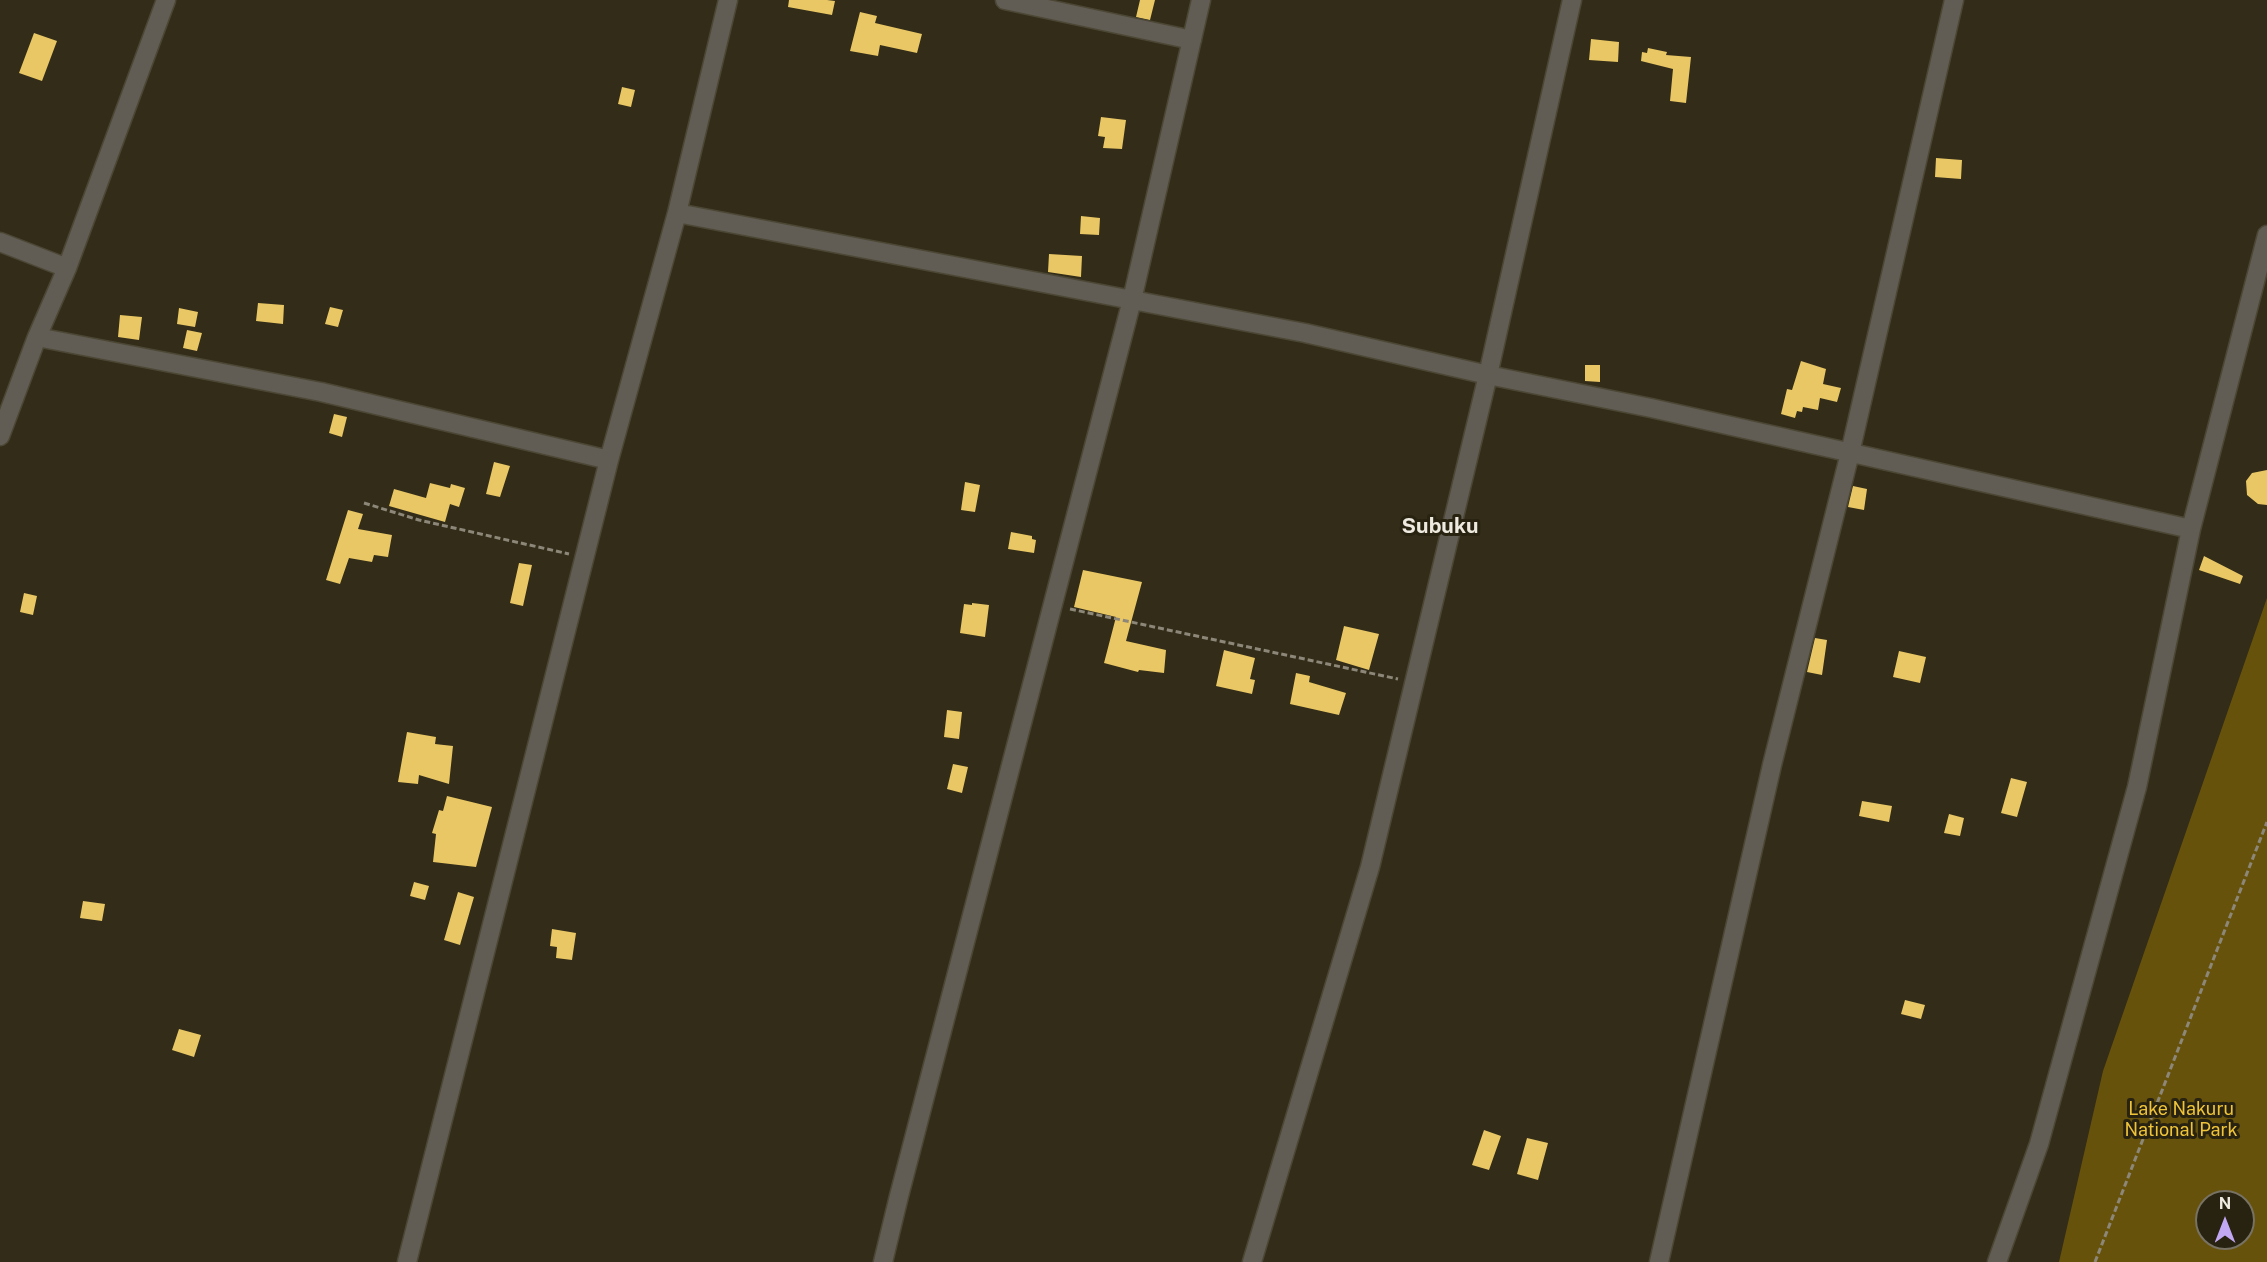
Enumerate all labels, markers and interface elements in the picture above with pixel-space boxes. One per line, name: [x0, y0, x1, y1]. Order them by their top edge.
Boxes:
district label: Subuku: [1402, 514, 1478, 540]
park label: Lake Nakuru National Park: [2124, 1098, 2238, 1140]
north arrow: [2195, 1190, 2255, 1250]
text: N: [2219, 1194, 2231, 1213]

